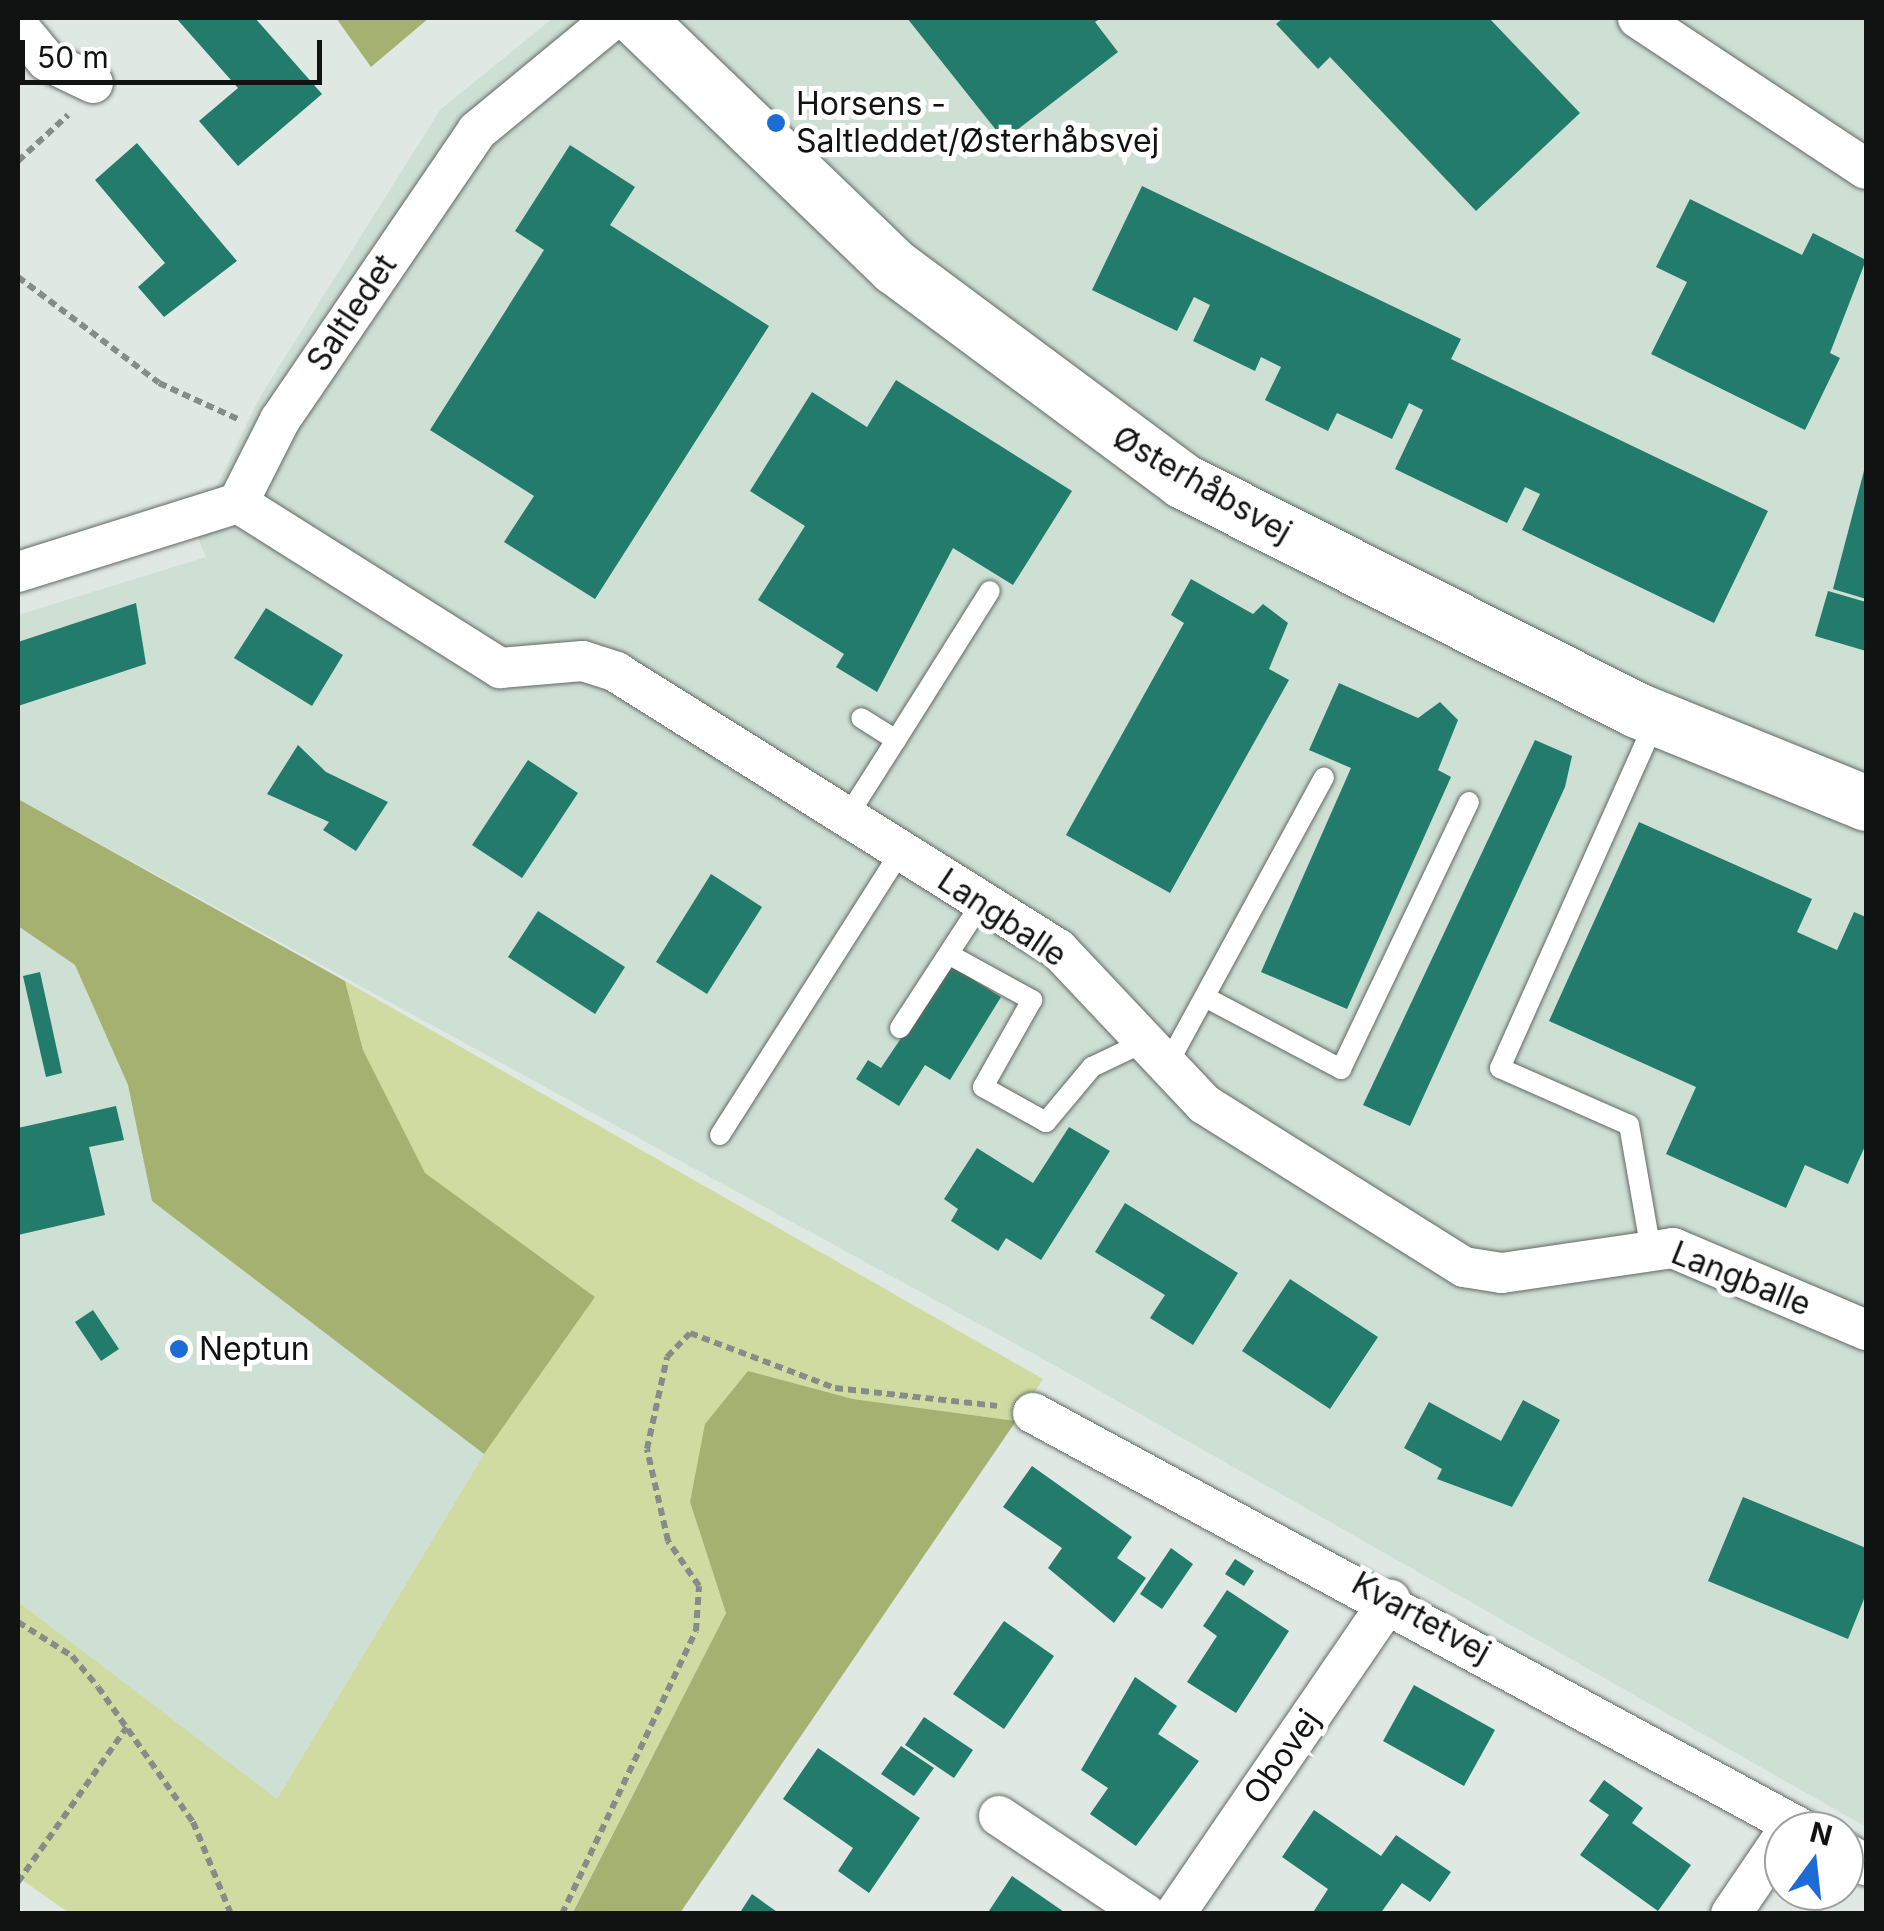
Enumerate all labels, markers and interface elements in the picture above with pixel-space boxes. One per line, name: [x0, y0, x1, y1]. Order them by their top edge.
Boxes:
scale bar: [25, 20, 328, 82]
text: 50 m: [37, 39, 109, 75]
place label: Horsens - Saltleddet/Østerhåbsvej: [796, 86, 1159, 161]
marker: Horsens - Saltleddet/Østerhåbsvej: [765, 112, 787, 134]
street label: Saltledet: [299, 247, 405, 379]
street label: Østerhåbsvej: [1106, 418, 1298, 552]
street label: Langballe: [930, 861, 1074, 975]
street label: Langballe: [1666, 1234, 1816, 1324]
place label: Neptun: [199, 1330, 310, 1368]
marker: Neptun: [168, 1338, 190, 1360]
street label: Kvartetvej: [1345, 1564, 1497, 1672]
street label: Obovej: [1236, 1702, 1328, 1812]
north arrow: [1764, 1811, 1864, 1911]
text: N: [1807, 1815, 1836, 1853]

